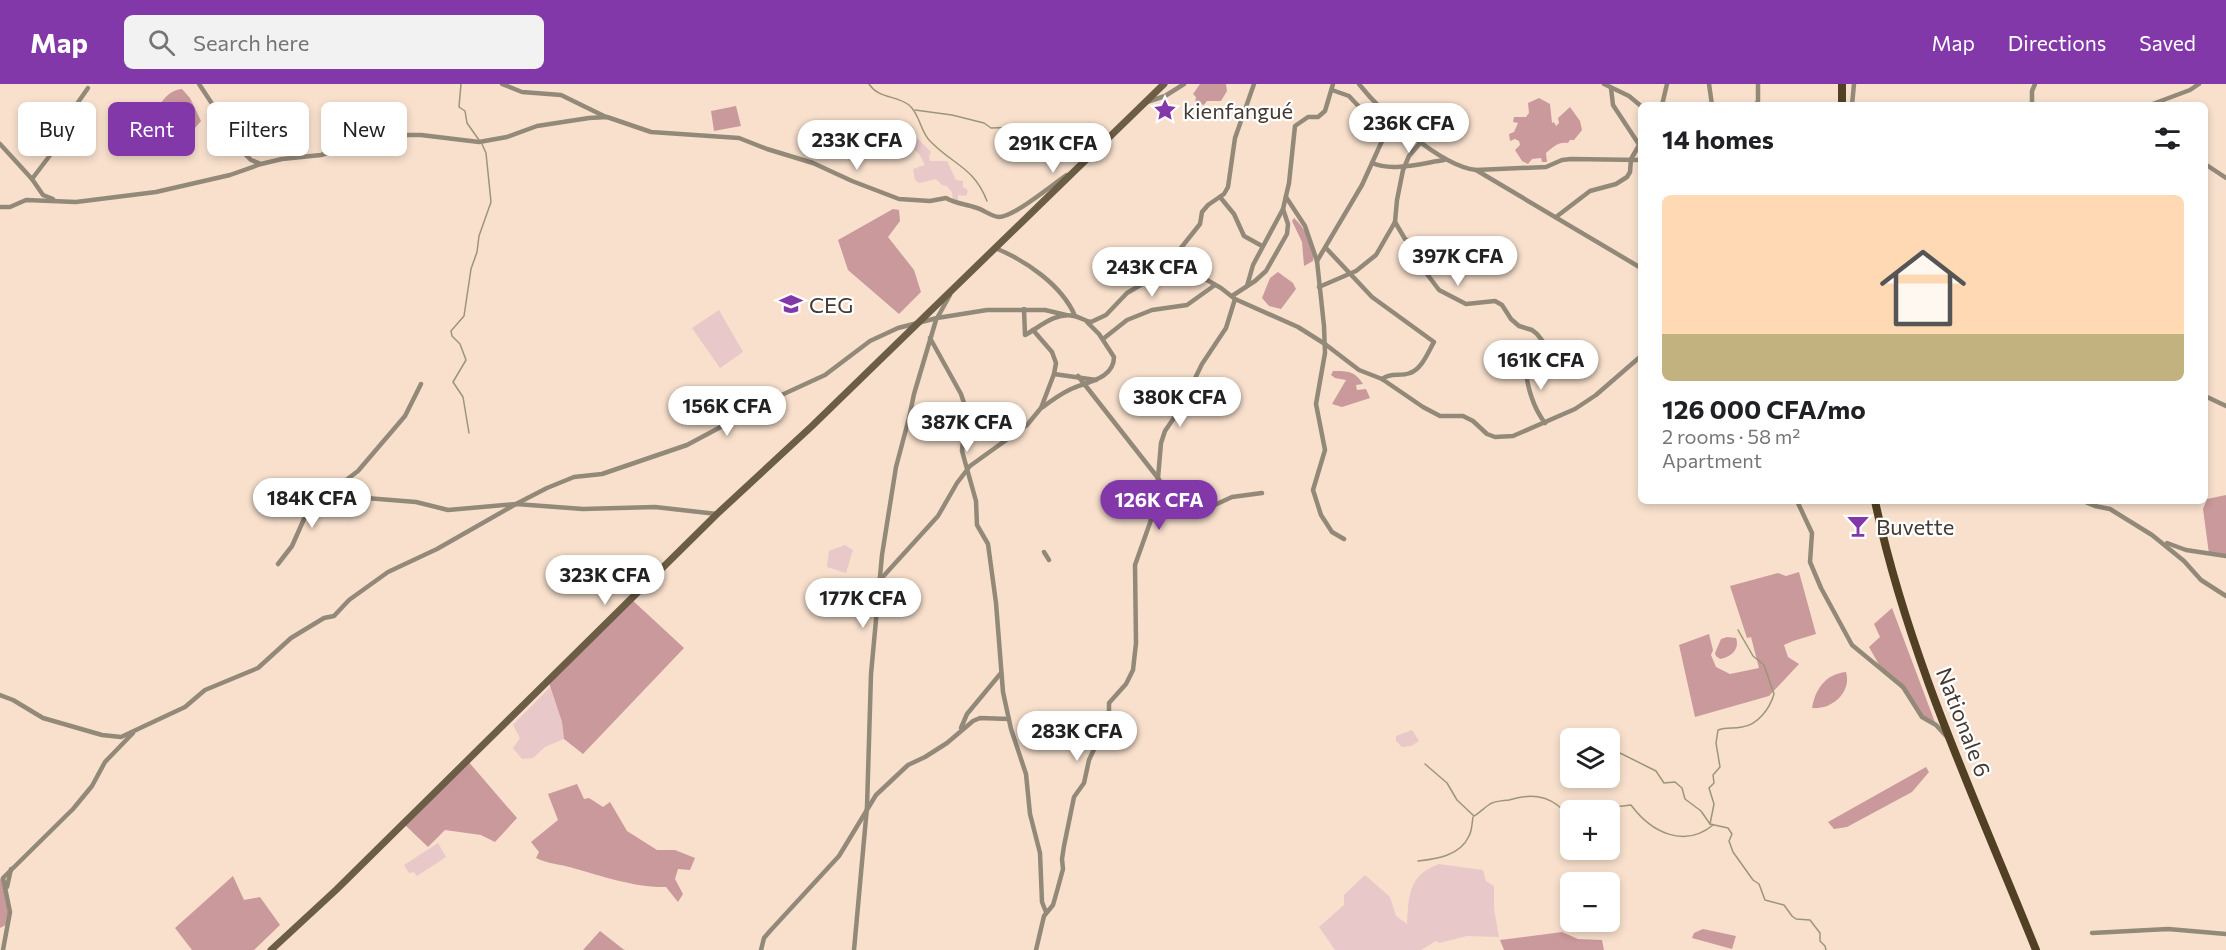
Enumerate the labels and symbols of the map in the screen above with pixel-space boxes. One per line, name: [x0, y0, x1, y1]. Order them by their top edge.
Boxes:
place icon: kienfangué: [1152, 97, 1178, 123]
place label: kienfangué: [1183, 97, 1293, 124]
pin: 236K CFA: [1347, 103, 1471, 154]
pin: 233K CFA: [795, 120, 919, 171]
pin: 291K CFA: [991, 123, 1115, 174]
pin: 397K CFA: [1396, 236, 1520, 287]
pin: 243K CFA: [1090, 247, 1214, 298]
school or university icon: CEG: [778, 291, 804, 317]
place label: CEG: [809, 291, 853, 318]
pin: 161K CFA: [1479, 340, 1603, 391]
pin: 380K CFA: [1118, 377, 1242, 428]
pin: 156K CFA: [665, 386, 789, 437]
pin: 387K CFA: [905, 402, 1029, 453]
pin: 184K CFA: [250, 478, 374, 529]
pin: 126K CFA: [1097, 480, 1221, 531]
bar icon: Buvette: [1845, 513, 1871, 539]
place label: Buvette: [1876, 513, 1954, 540]
pin: 323K CFA: [543, 555, 667, 606]
pin: 177K CFA: [801, 578, 925, 629]
street label: Nationale 6: [1931, 664, 1997, 780]
pin: 283K CFA: [1015, 711, 1139, 762]

